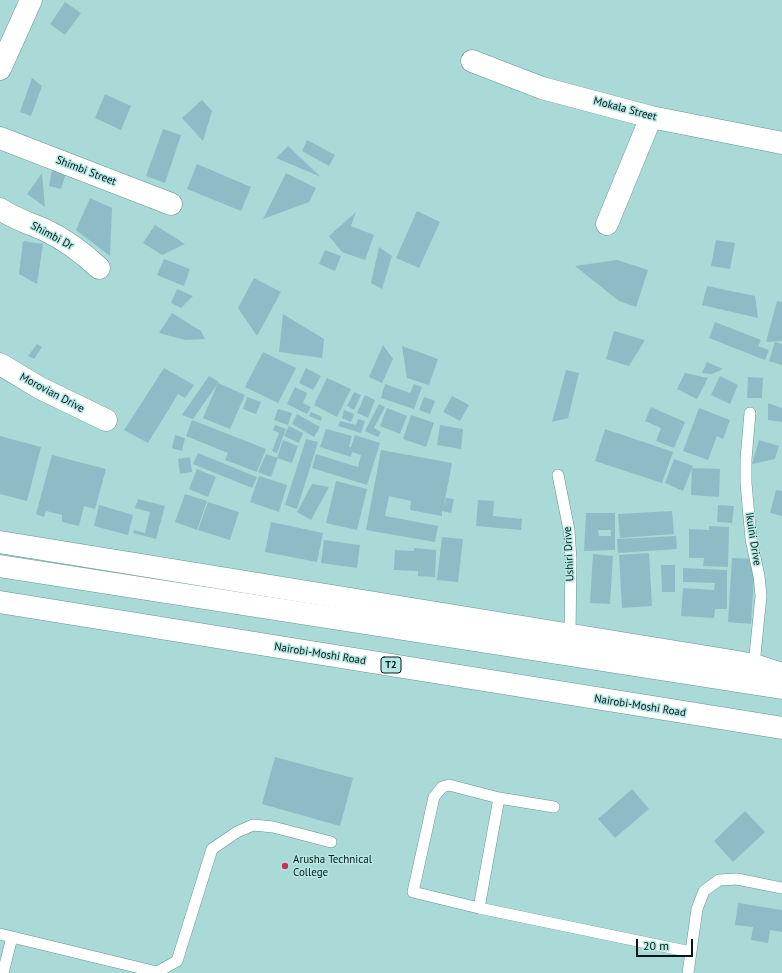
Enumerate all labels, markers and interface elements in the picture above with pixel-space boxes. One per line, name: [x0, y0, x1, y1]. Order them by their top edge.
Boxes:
street label: Mokala Street: [592, 94, 658, 124]
street label: Shimbi Street: [54, 153, 118, 189]
street label: Shimbi Dr: [28, 219, 76, 253]
street label: Morovian Drive: [17, 370, 87, 416]
street label: Ikuini Drive: [742, 511, 764, 567]
street label: Ushiri Drive: [561, 526, 577, 582]
street label: Nairobi-Moshi Road: [273, 640, 367, 668]
road number: T2: [381, 657, 401, 673]
street label: Nairobi-Moshi Road: [593, 692, 687, 720]
place label: Arusha Technical College: [293, 853, 372, 879]
marker: Arusha Technical College: [280, 861, 290, 871]
scale bar: [638, 931, 695, 957]
text: 20 m: [643, 938, 669, 953]

